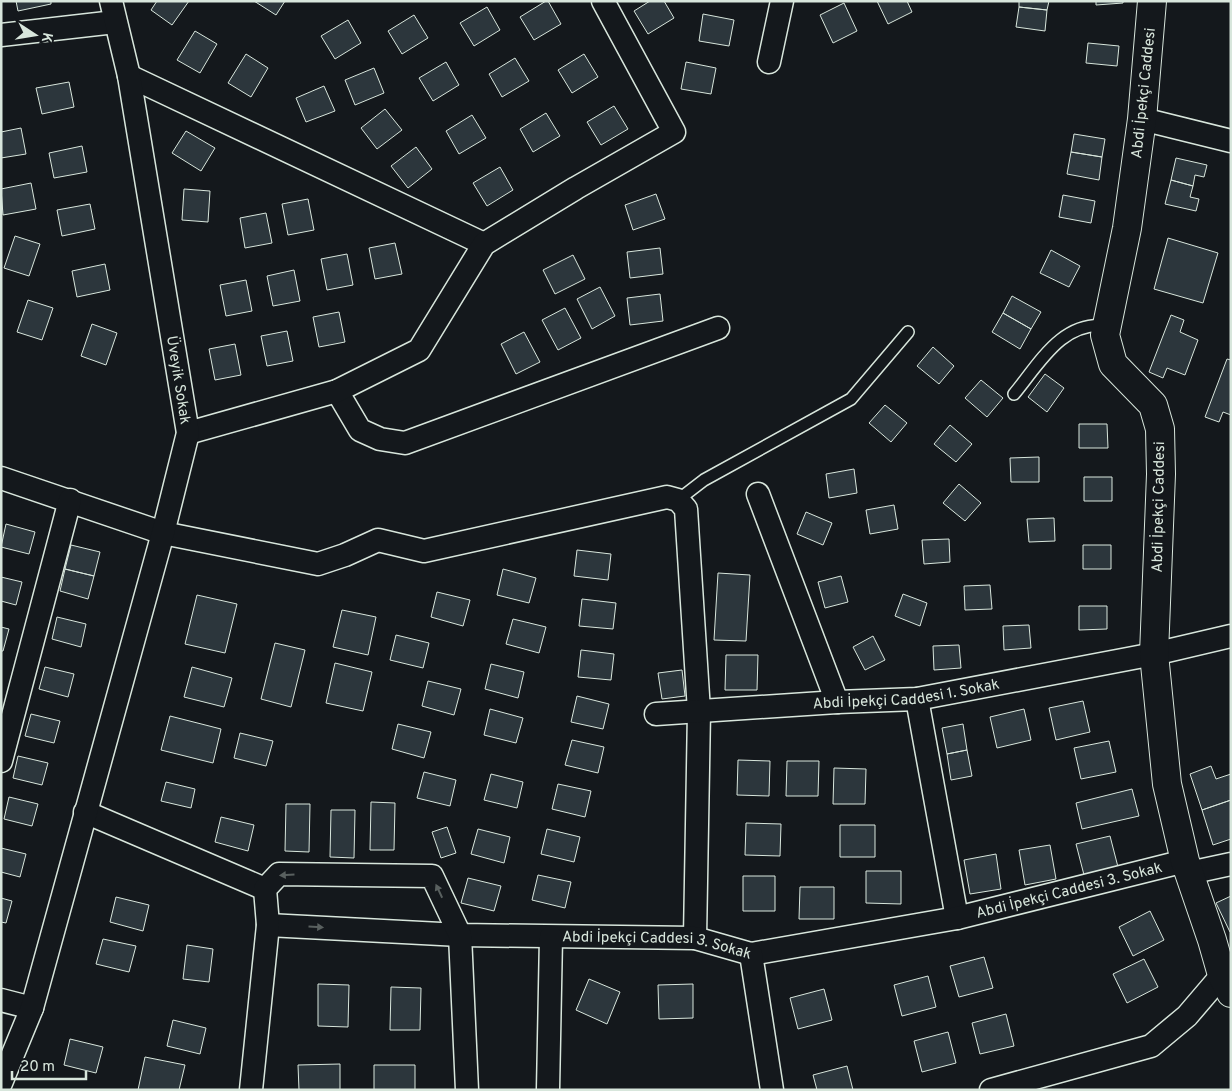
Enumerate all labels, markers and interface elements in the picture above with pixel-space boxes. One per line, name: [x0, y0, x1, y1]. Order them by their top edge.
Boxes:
north arrow: [10, 10, 60, 60]
street label: Abdi İpekçi Caddesi: [1127, 27, 1161, 160]
text: K: [37, 31, 56, 44]
street label: Üveyik Sokak: [161, 334, 195, 426]
street label: Abdi İpekçi Caddesi: [1148, 441, 1170, 573]
street label: Abdi İpekçi Caddesi 1. Sokak: [812, 676, 1001, 715]
street label: Abdi İpekçi Caddesi 3. Sokak: [974, 859, 1164, 924]
one-way arrow: [278, 872, 294, 880]
one-way arrow: [435, 884, 443, 898]
one-way arrow: [309, 924, 325, 932]
street label: Abdi İpekçi Caddesi 3. Sokak: [562, 928, 753, 965]
scale bar: [12, 1048, 86, 1080]
text: 20 m: [20, 1058, 55, 1077]

